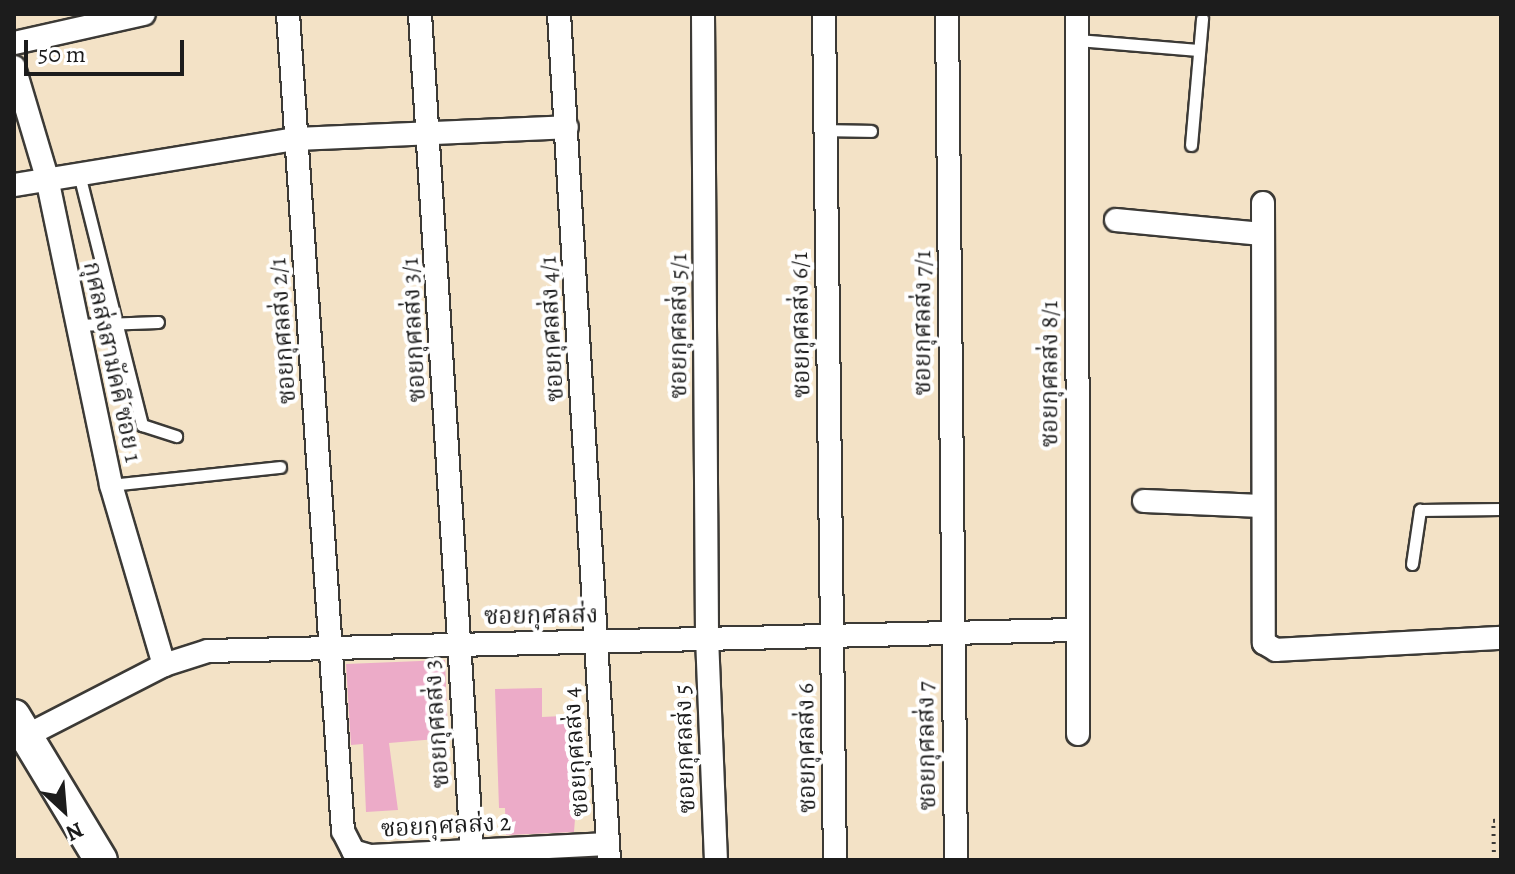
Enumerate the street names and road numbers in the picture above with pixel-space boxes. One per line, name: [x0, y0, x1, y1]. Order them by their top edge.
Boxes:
street label: ซอยกุศลส่ง 7/1: [909, 250, 937, 396]
street label: ซอยกุศลส่ง 6/1: [785, 252, 817, 398]
street label: ซอยกุศลส่ง 5/1: [665, 253, 693, 399]
street label: ซอยกุศลส่ง 4/1: [534, 255, 570, 403]
street label: ซอยกุศลส่ง 2/1: [264, 257, 302, 405]
street label: ซอยกุศลส่ง 3/1: [396, 257, 432, 403]
street label: กุศลส่งสามัคคี ซอย 1: [77, 259, 147, 465]
street label: ซอยกุศลส่ง 8/1: [1036, 301, 1064, 447]
street label: ซอยกุศลส่ง: [484, 601, 598, 631]
street label: ซอยกุศลส่ง 3: [418, 659, 456, 789]
street label: ซอยกุศลส่ง 7: [911, 681, 943, 811]
street label: ซอยกุศลส่ง 6: [791, 683, 823, 813]
street label: ซอยกุศลส่ง 5: [668, 684, 702, 814]
street label: ซอยกุศลส่ง 4: [557, 686, 595, 818]
street label: ซอยกุศลส่ง 2: [380, 808, 512, 844]

